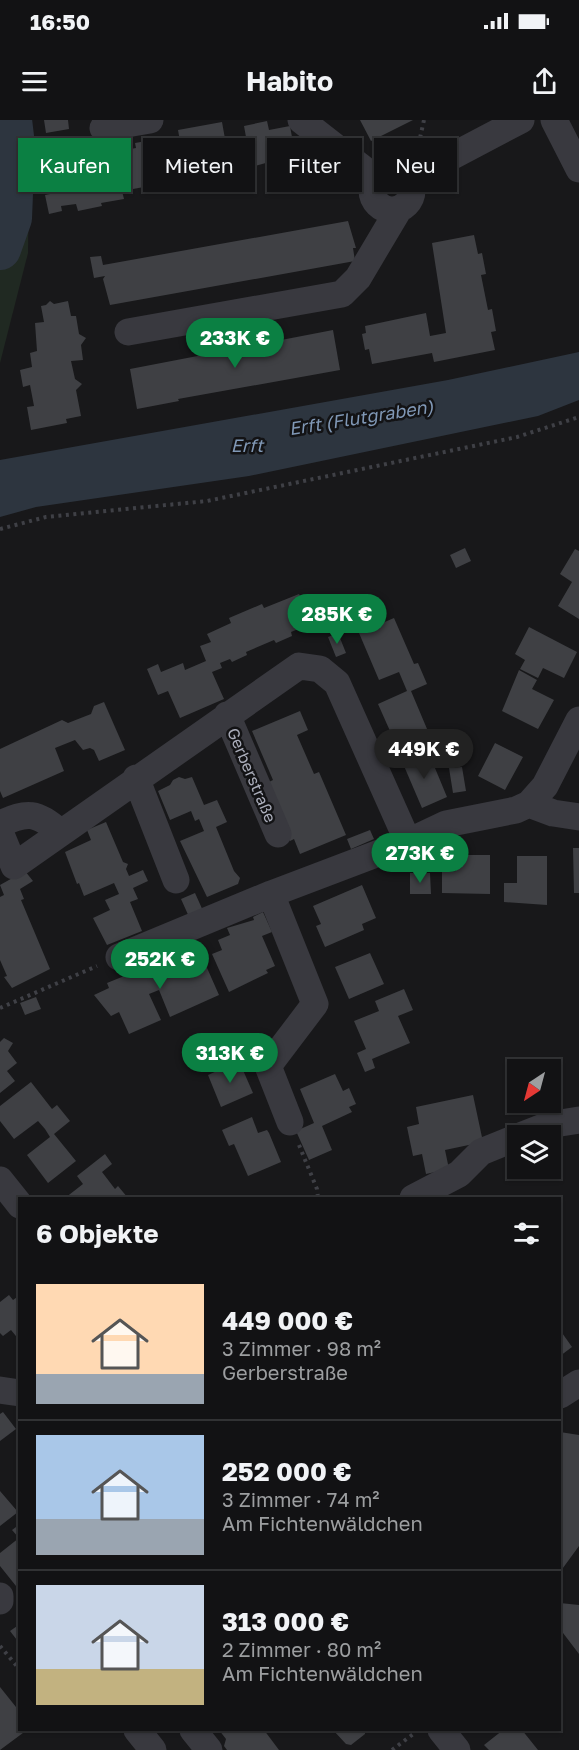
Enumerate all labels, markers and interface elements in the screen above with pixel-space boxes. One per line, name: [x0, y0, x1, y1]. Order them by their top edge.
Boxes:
text: 16:50: [30, 8, 90, 35]
icon: menu: [18, 65, 51, 98]
text: Habito: [246, 65, 333, 97]
icon: share: [528, 65, 561, 98]
chip: Kaufen: [18, 138, 131, 192]
chip: Mieten: [143, 138, 255, 192]
chip: Filter: [267, 138, 362, 192]
chip: Neu: [374, 138, 457, 192]
pin: 233K €: [186, 318, 284, 369]
text: 233K €: [200, 325, 270, 349]
water label: Erft (Flutgraben): [287, 395, 435, 439]
water label: Erft: [231, 434, 265, 456]
pin: 285K €: [288, 594, 386, 645]
text: 285K €: [302, 601, 372, 625]
street label: Gerberstraße: [223, 725, 281, 825]
pin: 449K €: [375, 729, 473, 780]
text: 449K €: [388, 736, 460, 760]
pin: 273K €: [371, 833, 469, 884]
text: 273K €: [386, 840, 454, 864]
pin: 252K €: [111, 939, 209, 990]
text: 252K €: [125, 946, 195, 970]
pin: 313K €: [181, 1033, 279, 1084]
text: 313K €: [196, 1040, 264, 1064]
north arrow: [507, 1059, 561, 1113]
map controls: [507, 1059, 561, 1179]
button: layers: [507, 1125, 561, 1179]
icon: filters: [510, 1217, 543, 1250]
text: 6 Objekte: [36, 1218, 159, 1249]
text: 449 000 €: [222, 1305, 353, 1336]
icon: home: [84, 1308, 156, 1380]
text: 3 Zimmer · 98 m²: [222, 1336, 381, 1360]
text: Gerberstraße: [222, 1360, 348, 1384]
text: 252 000 €: [222, 1456, 352, 1487]
icon: home: [84, 1459, 156, 1531]
text: 3 Zimmer · 74 m²: [222, 1487, 380, 1511]
text: Am Fichtenwäldchen: [222, 1511, 423, 1535]
text: 313 000 €: [222, 1606, 349, 1637]
icon: home: [84, 1609, 156, 1681]
text: 2 Zimmer · 80 m²: [222, 1637, 381, 1661]
text: Am Fichtenwäldchen: [222, 1661, 423, 1685]

